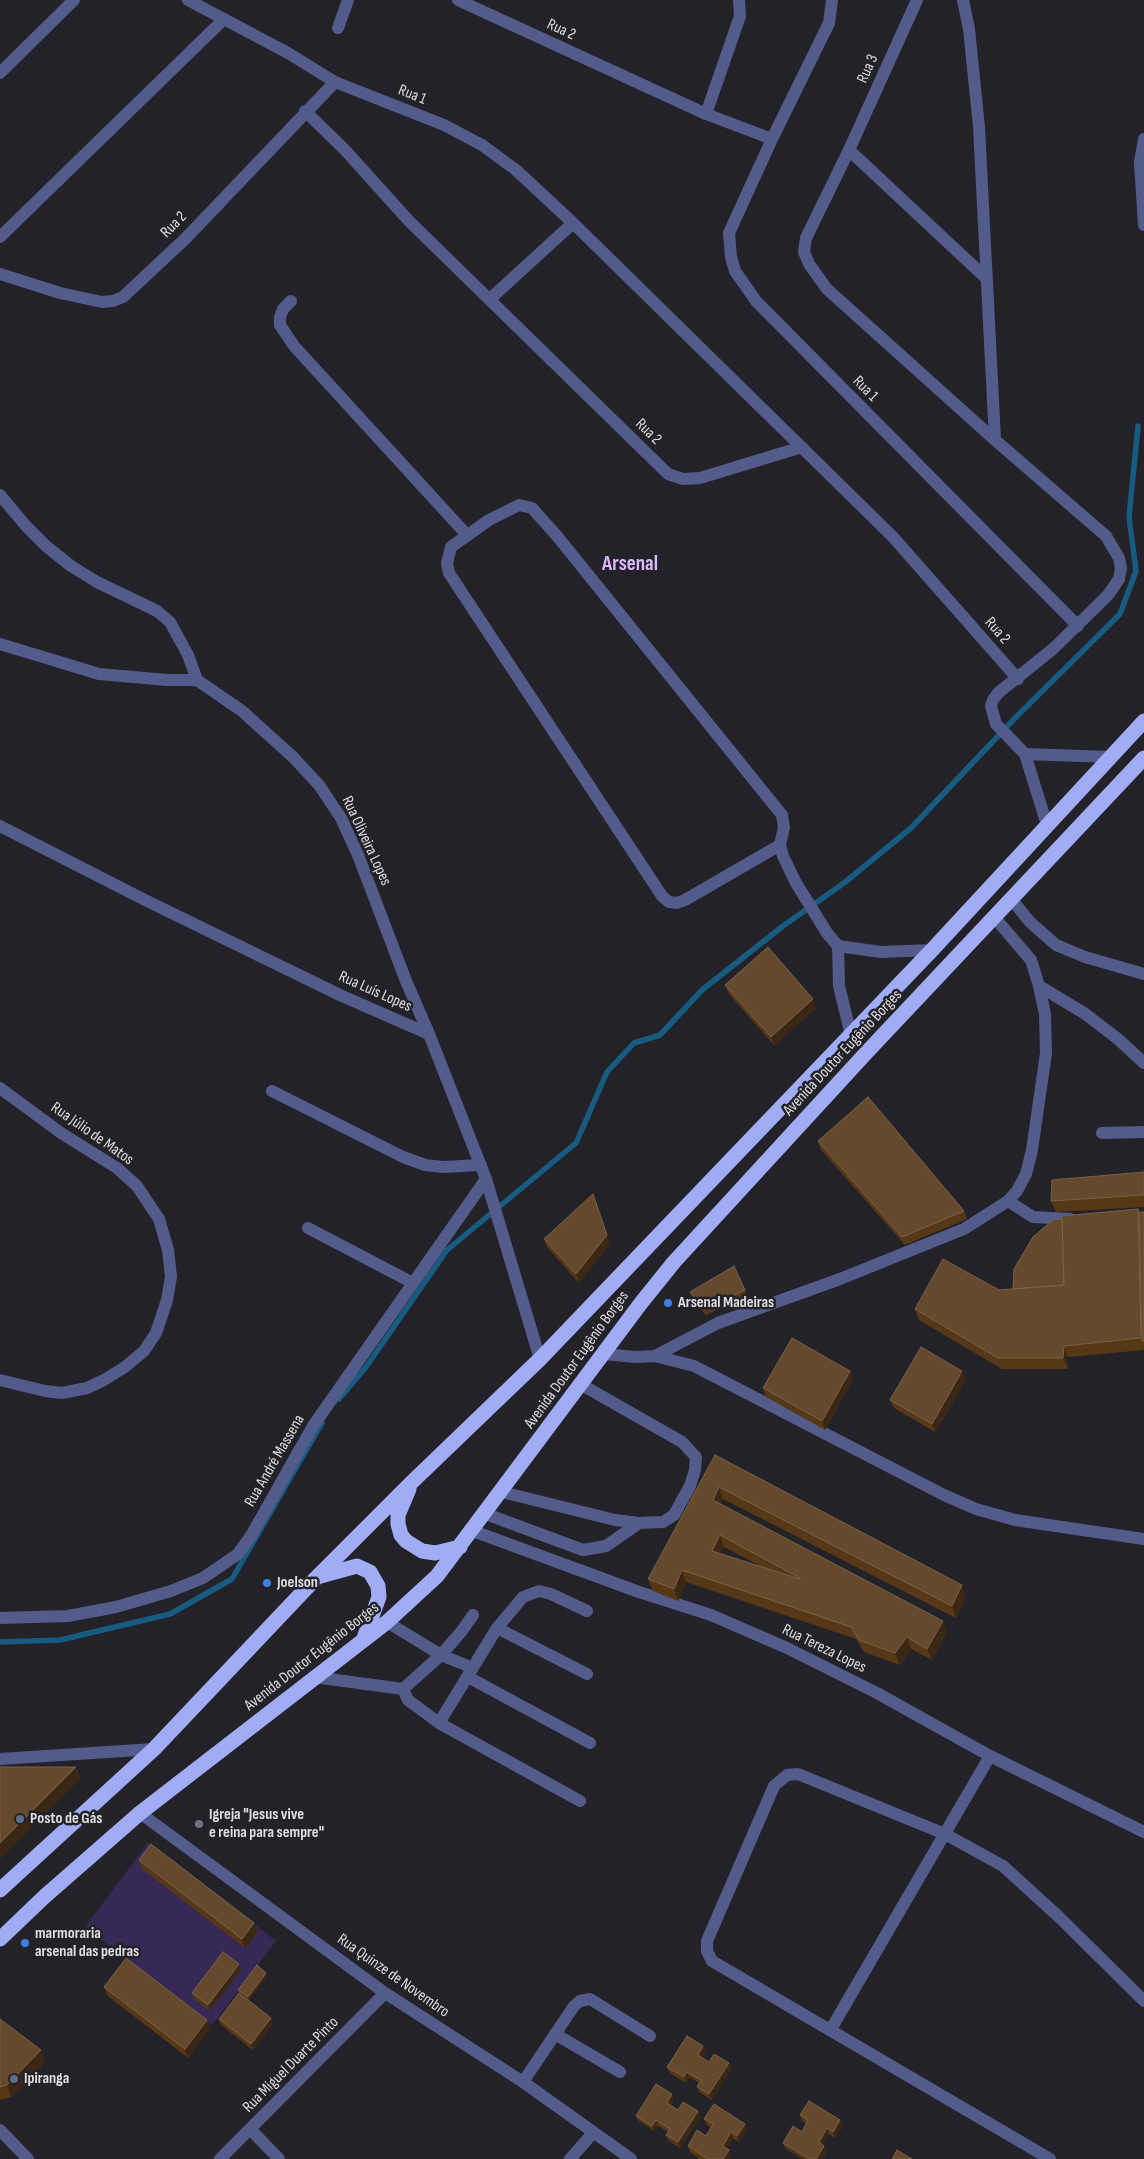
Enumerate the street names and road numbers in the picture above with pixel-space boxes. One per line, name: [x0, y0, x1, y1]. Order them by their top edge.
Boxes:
street label: Rua 2: [544, 15, 578, 45]
street label: Rua 3: [853, 52, 883, 86]
street label: Rua 1: [395, 81, 429, 109]
street label: Rua 2: [157, 208, 191, 242]
street label: Rua 1: [848, 372, 882, 406]
street label: Rua 2: [631, 415, 665, 449]
street label: Rua 2: [980, 614, 1014, 648]
street label: Rua Oliveira Lopes: [337, 793, 395, 889]
street label: Rua Luís Lopes: [336, 967, 414, 1017]
street label: Avenida Doutor Eugênio Borges: [780, 986, 906, 1120]
street label: Rua Júlio de Matos: [47, 1098, 137, 1170]
street label: Avenida Doutor Eugênio Borges: [521, 1287, 633, 1433]
street label: Rua André Massena: [241, 1412, 309, 1510]
street label: Avenida Doutor Eugênio Borges: [241, 1598, 383, 1716]
street label: Rua Tereza Lopes: [779, 1620, 869, 1678]
street label: Rua Quinze de Novembro: [333, 1930, 453, 2022]
street label: Rua Miguel Duarte Pinto: [239, 2013, 343, 2117]

